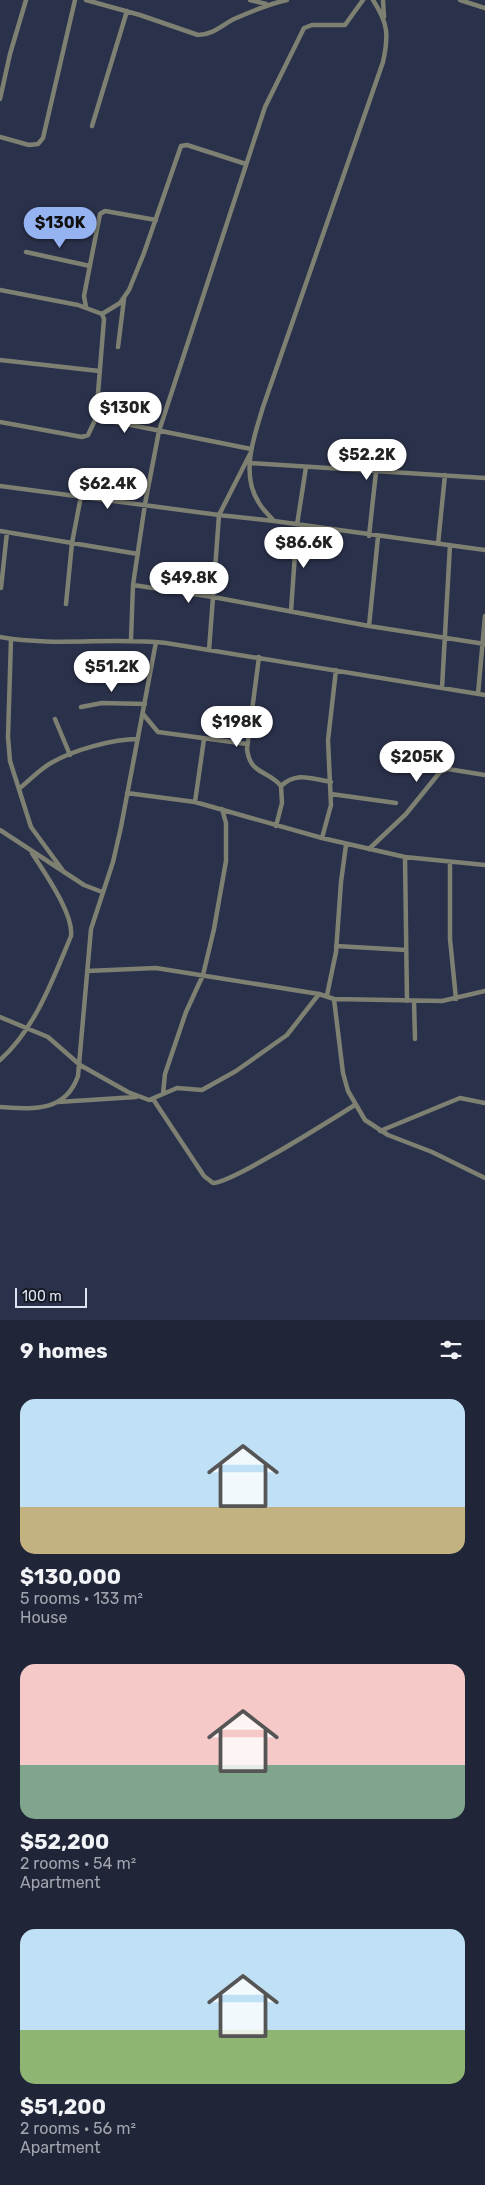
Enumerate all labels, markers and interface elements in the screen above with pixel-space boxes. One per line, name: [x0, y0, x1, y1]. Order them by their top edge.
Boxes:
pin: $130K: [25, 206, 95, 249]
text: $130K: [35, 213, 85, 232]
pin: $130K: [90, 392, 160, 434]
text: $130K: [100, 398, 150, 417]
pin: $52.2K: [326, 438, 408, 481]
text: $52.2K: [339, 445, 395, 464]
pin: $62.4K: [67, 468, 149, 510]
text: $62.4K: [79, 474, 137, 493]
pin: $86.6K: [263, 526, 345, 569]
text: $86.6K: [275, 533, 333, 552]
pin: $49.8K: [148, 562, 230, 604]
text: $49.8K: [161, 568, 217, 587]
pin: $51.2K: [71, 650, 153, 693]
text: $51.2K: [85, 657, 139, 676]
pin: $198K: [202, 706, 272, 748]
text: $198K: [212, 712, 262, 731]
pin: $205K: [382, 740, 452, 783]
text: $205K: [391, 747, 443, 766]
scale bar: [15, 1285, 88, 1308]
text: 100 m: [22, 1288, 62, 1305]
icon: filters: [437, 1336, 465, 1364]
text: 9 homes: [20, 1338, 108, 1363]
icon: home: [198, 1431, 288, 1521]
text: $130,000: [20, 1564, 121, 1589]
text: 5 rooms · 133 m²: [20, 1589, 143, 1608]
text: House: [20, 1608, 67, 1627]
icon: home: [198, 1696, 288, 1786]
text: $52,200: [20, 1829, 109, 1854]
text: 2 rooms · 54 m²: [20, 1854, 136, 1873]
text: Apartment: [20, 1873, 100, 1892]
icon: home: [198, 1961, 288, 2051]
text: $51,200: [20, 2094, 106, 2119]
text: 2 rooms · 56 m²: [20, 2119, 136, 2138]
text: Apartment: [20, 2138, 100, 2157]

